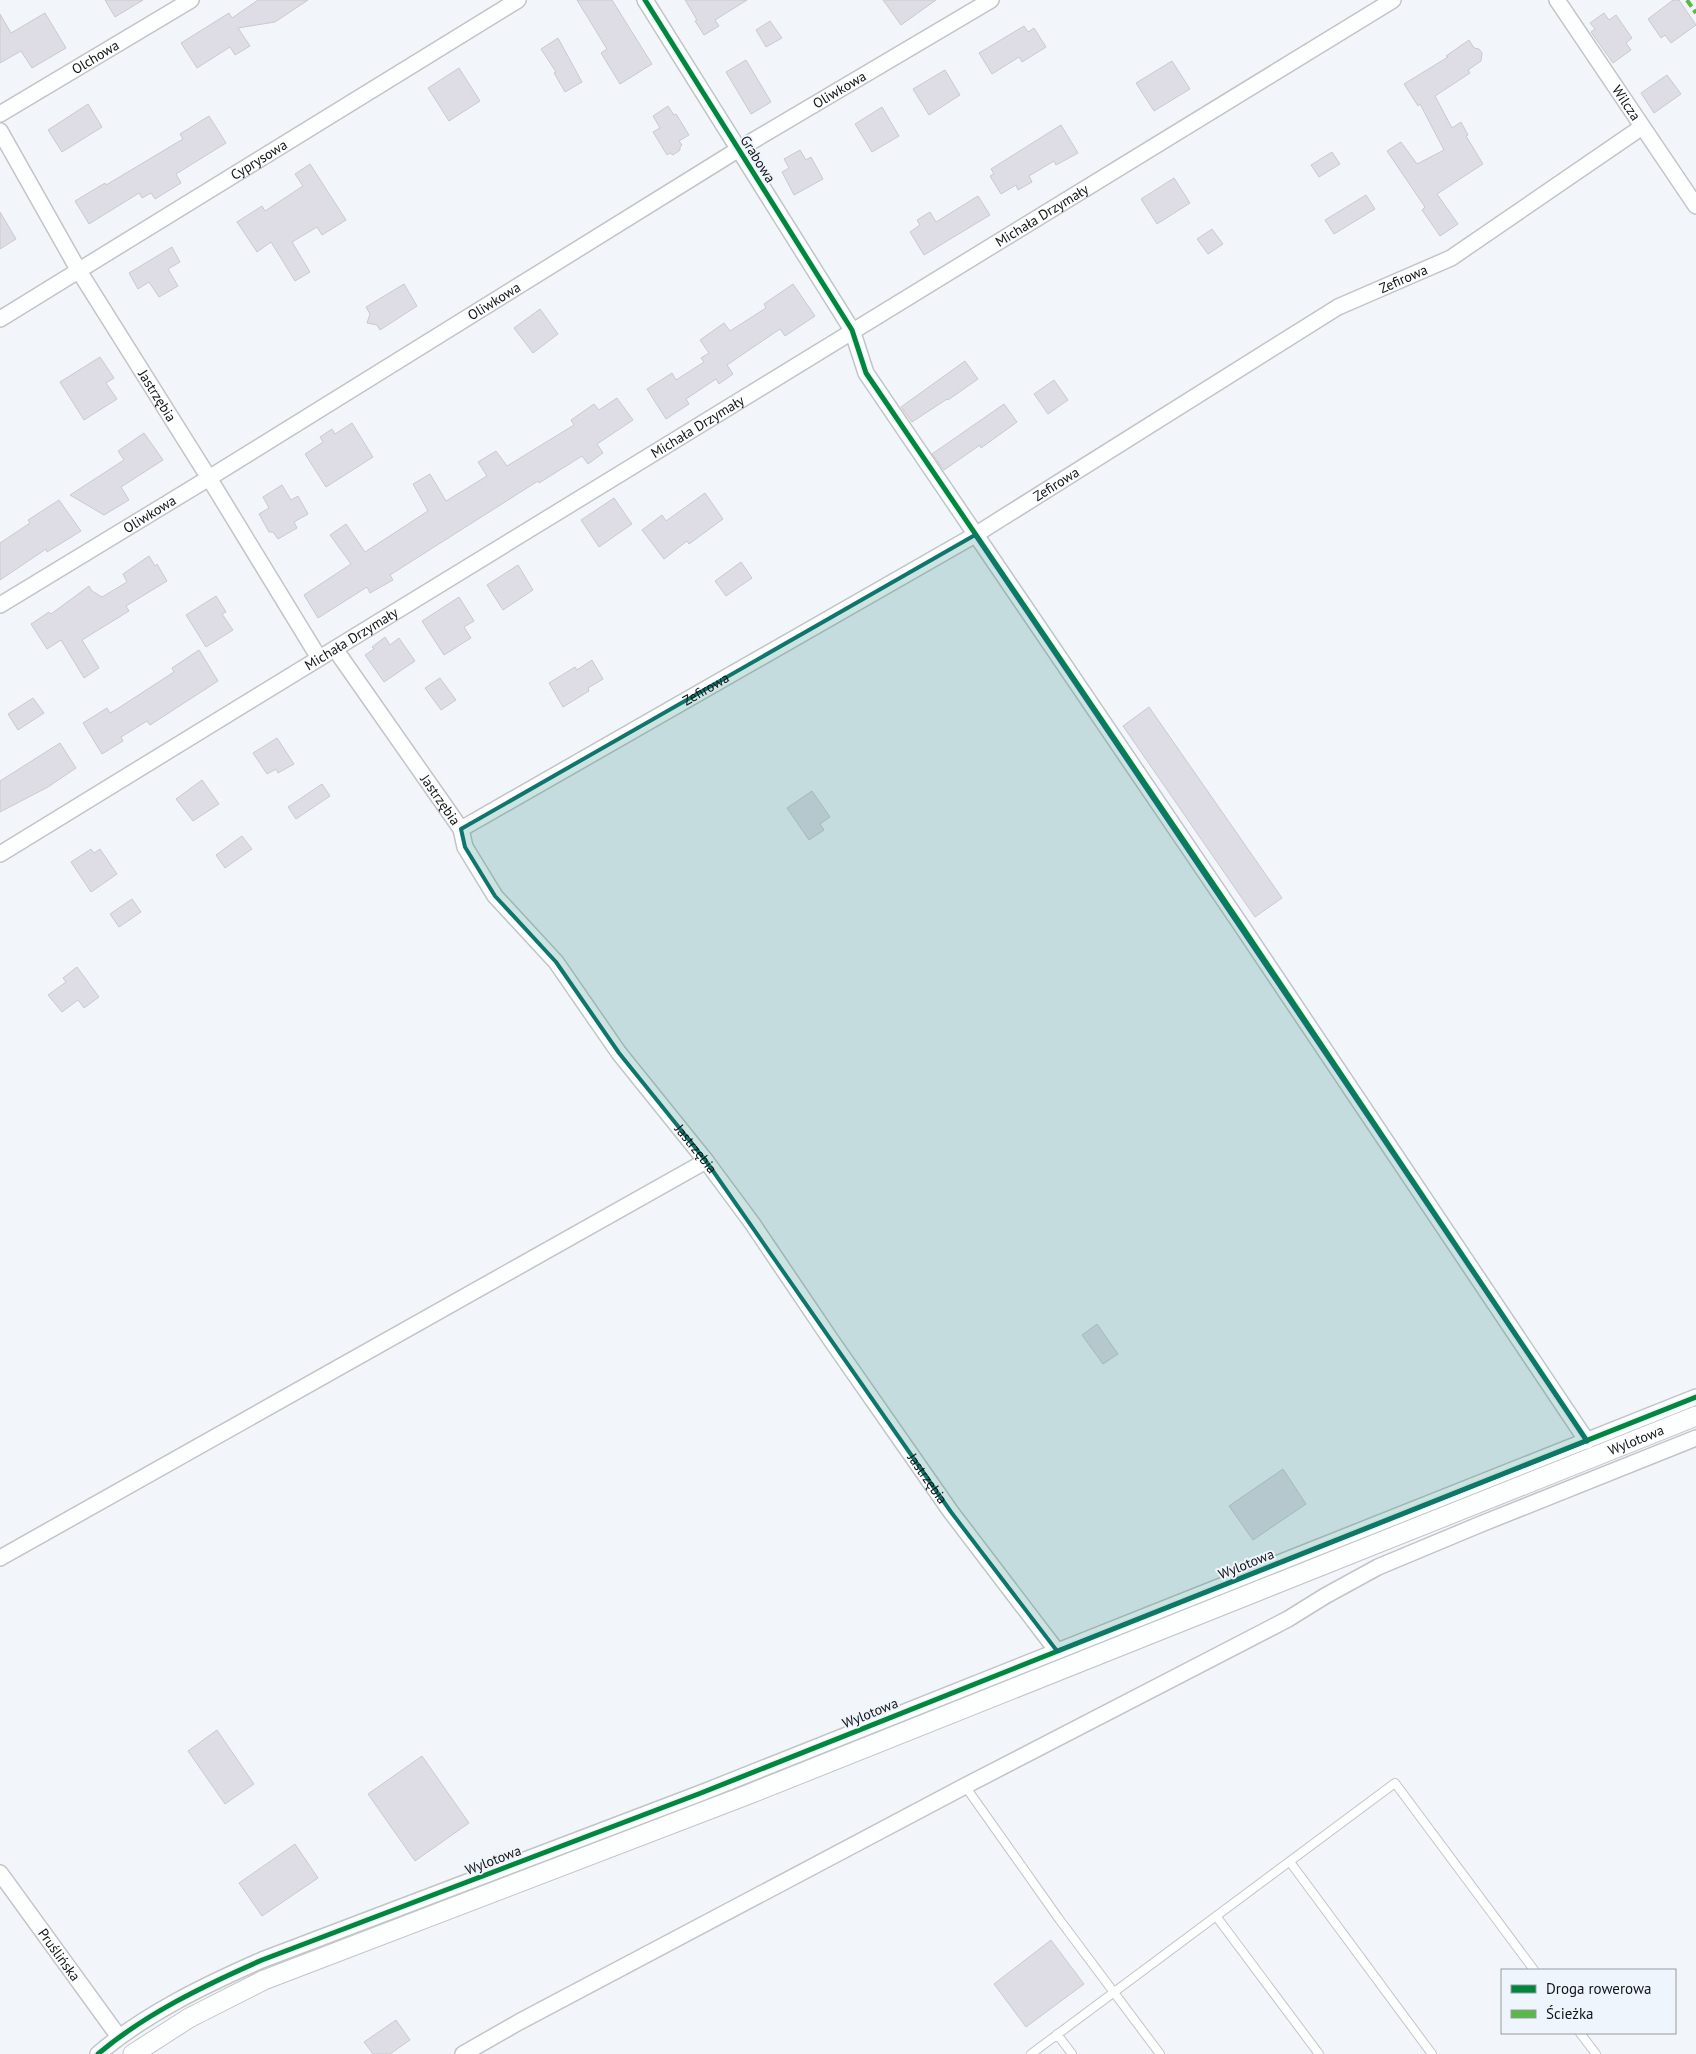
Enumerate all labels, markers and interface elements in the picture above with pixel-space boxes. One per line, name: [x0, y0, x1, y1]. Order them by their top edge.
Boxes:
street label: Olchowa: [68, 36, 122, 78]
street label: Oliwkowa: [809, 67, 869, 112]
street label: Wilcza: [1608, 82, 1645, 124]
street label: Grabowa: [736, 132, 780, 186]
street label: Cyprysowa: [227, 135, 291, 184]
street label: Michała Drzymały: [992, 180, 1092, 251]
street label: Zefirowa: [1376, 260, 1430, 297]
street label: Oliwkowa: [464, 278, 524, 324]
street label: Jastrzębia: [134, 366, 180, 425]
street label: Michała Drzymały: [647, 391, 748, 462]
street label: Zefirowa: [1030, 463, 1083, 505]
street label: Oliwkowa: [120, 491, 179, 537]
street label: Michała Drzymały: [301, 603, 402, 674]
street label: Zefirowa: [679, 668, 732, 709]
street label: Jastrzębia: [416, 770, 465, 829]
street label: Jastrzębia: [670, 1120, 721, 1177]
street label: Wylotowa: [1605, 1421, 1667, 1459]
street label: Jastrzębia: [903, 1449, 952, 1507]
street label: Wylotowa: [1215, 1545, 1277, 1583]
street label: Wylotowa: [839, 1694, 901, 1732]
street label: Wylotowa: [462, 1841, 524, 1879]
street label: Pruślińska: [34, 1925, 84, 1985]
legend: [1501, 1969, 1676, 2034]
text: Droga rowerowa: [1546, 1979, 1651, 1998]
text: Ścieżka: [1546, 2004, 1594, 2023]

